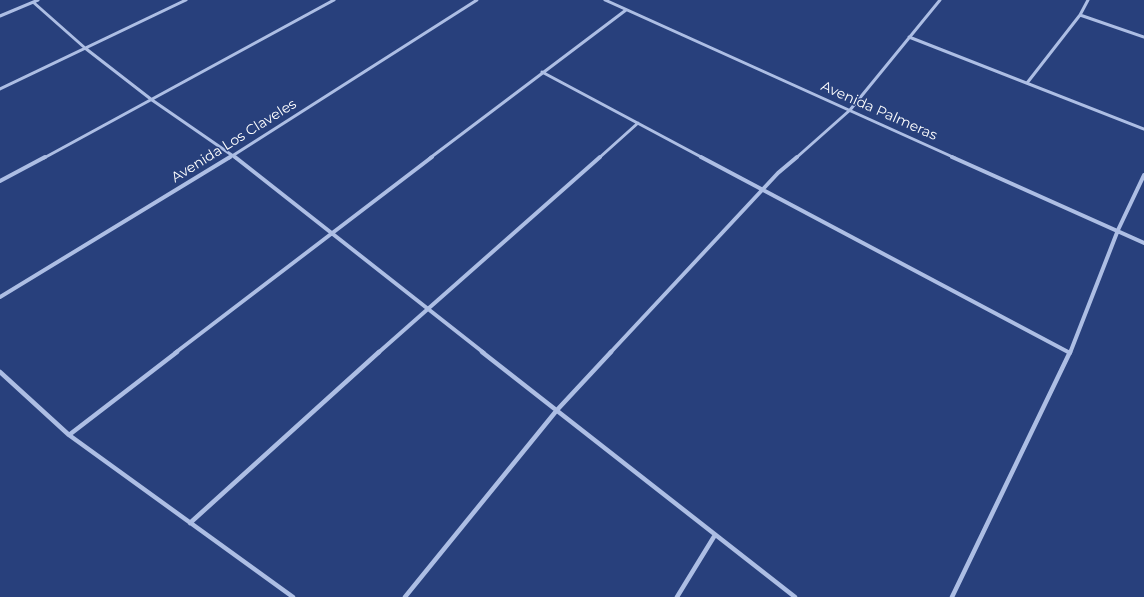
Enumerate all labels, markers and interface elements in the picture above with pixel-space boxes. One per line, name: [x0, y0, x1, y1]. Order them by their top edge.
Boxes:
street label: Avenida Palmeras: [818, 78, 940, 144]
street label: Avenida Los Claveles: [168, 96, 300, 186]

